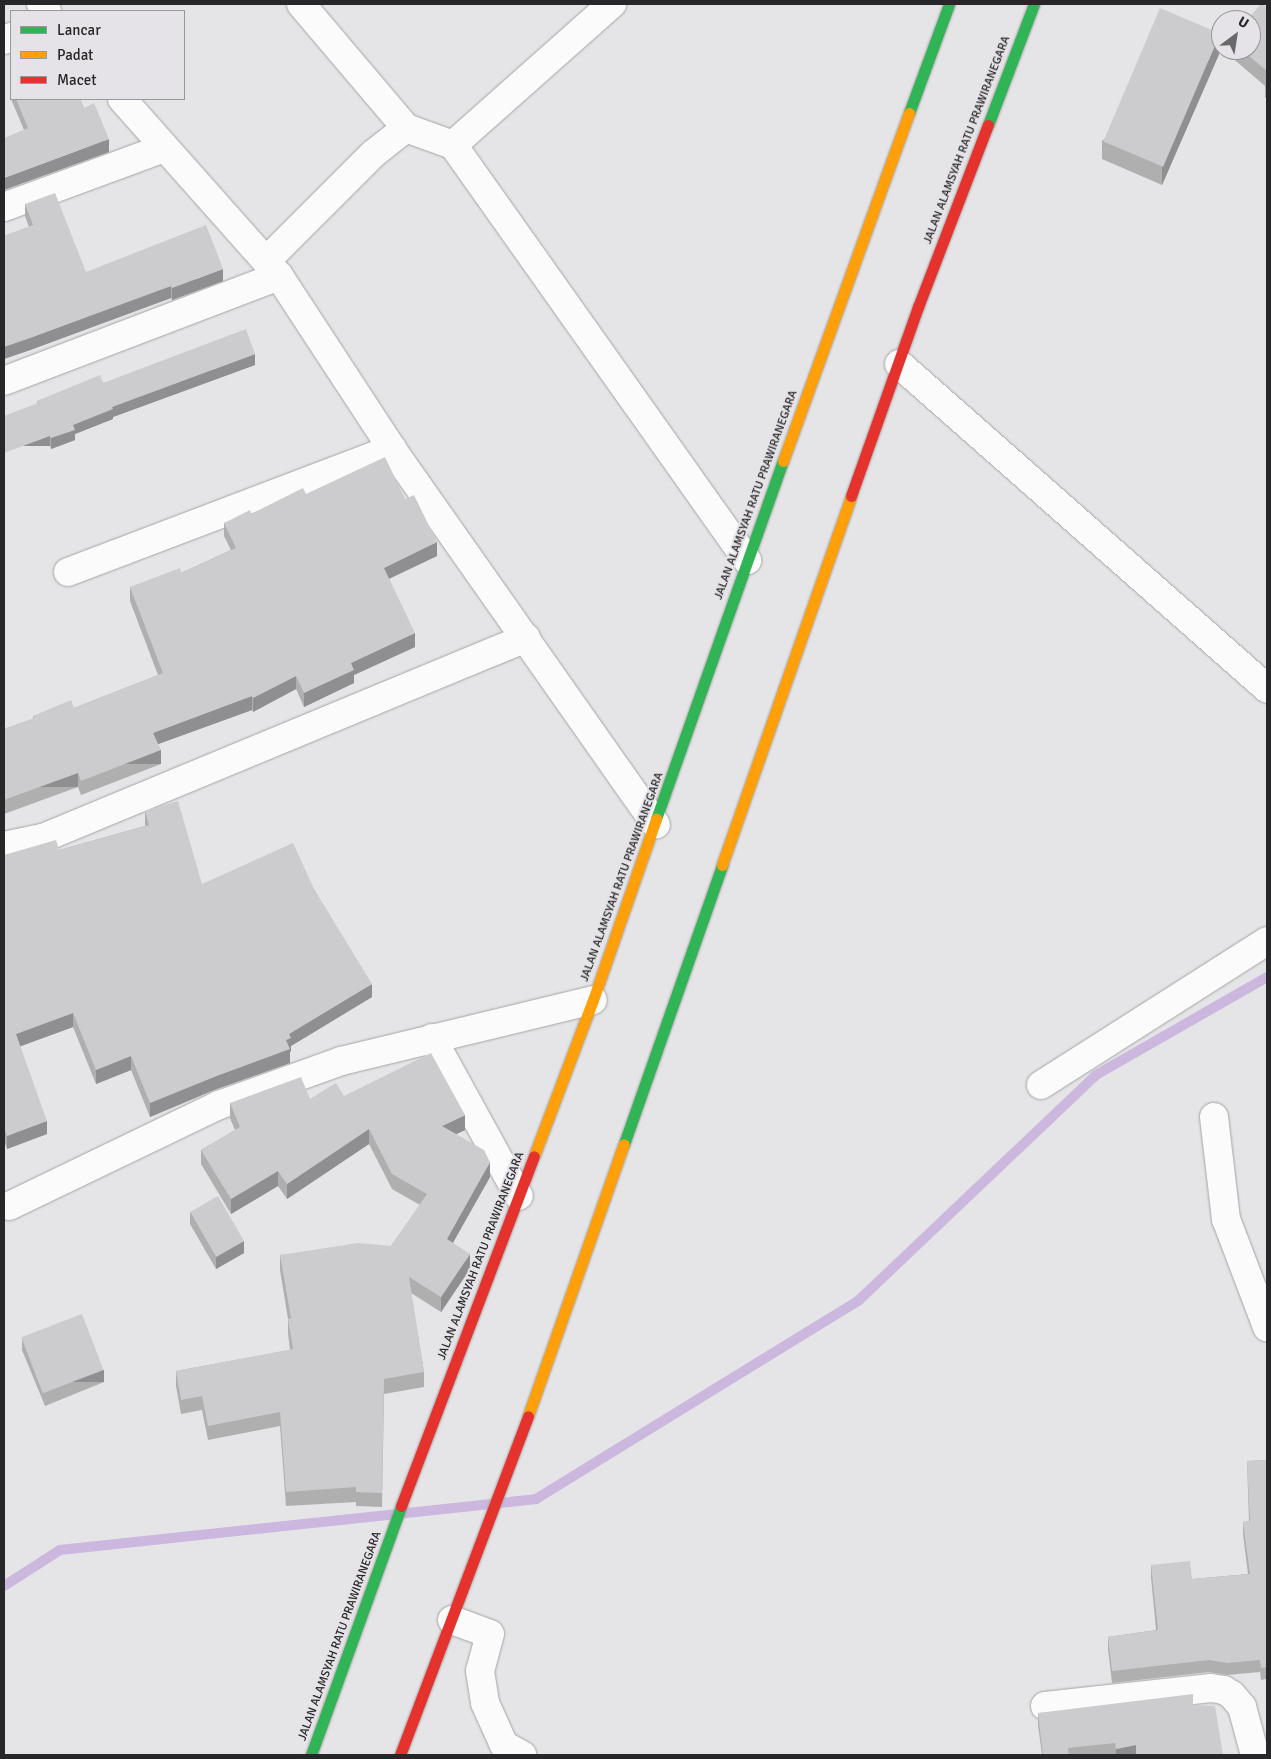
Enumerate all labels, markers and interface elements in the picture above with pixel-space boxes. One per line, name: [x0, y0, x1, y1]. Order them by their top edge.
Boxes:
legend: [10, 10, 185, 100]
north arrow: [1211, 10, 1261, 60]
text: U: [1235, 13, 1252, 32]
text: Lancar: [57, 21, 101, 39]
street label: JALAN ALAMSYAH RATU PRAWIRANEGARA: [921, 34, 1013, 246]
text: Padat: [57, 46, 93, 64]
text: Macet: [57, 71, 96, 89]
street label: JALAN ALAMSYAH RATU PRAWIRANEGARA: [711, 388, 801, 602]
street label: JALAN ALAMSYAH RATU PRAWIRANEGARA: [577, 770, 667, 984]
street label: JALAN ALAMSYAH RATU PRAWIRANEGARA: [435, 1150, 527, 1362]
street label: JALAN ALAMSYAH RATU PRAWIRANEGARA: [295, 1529, 385, 1743]

